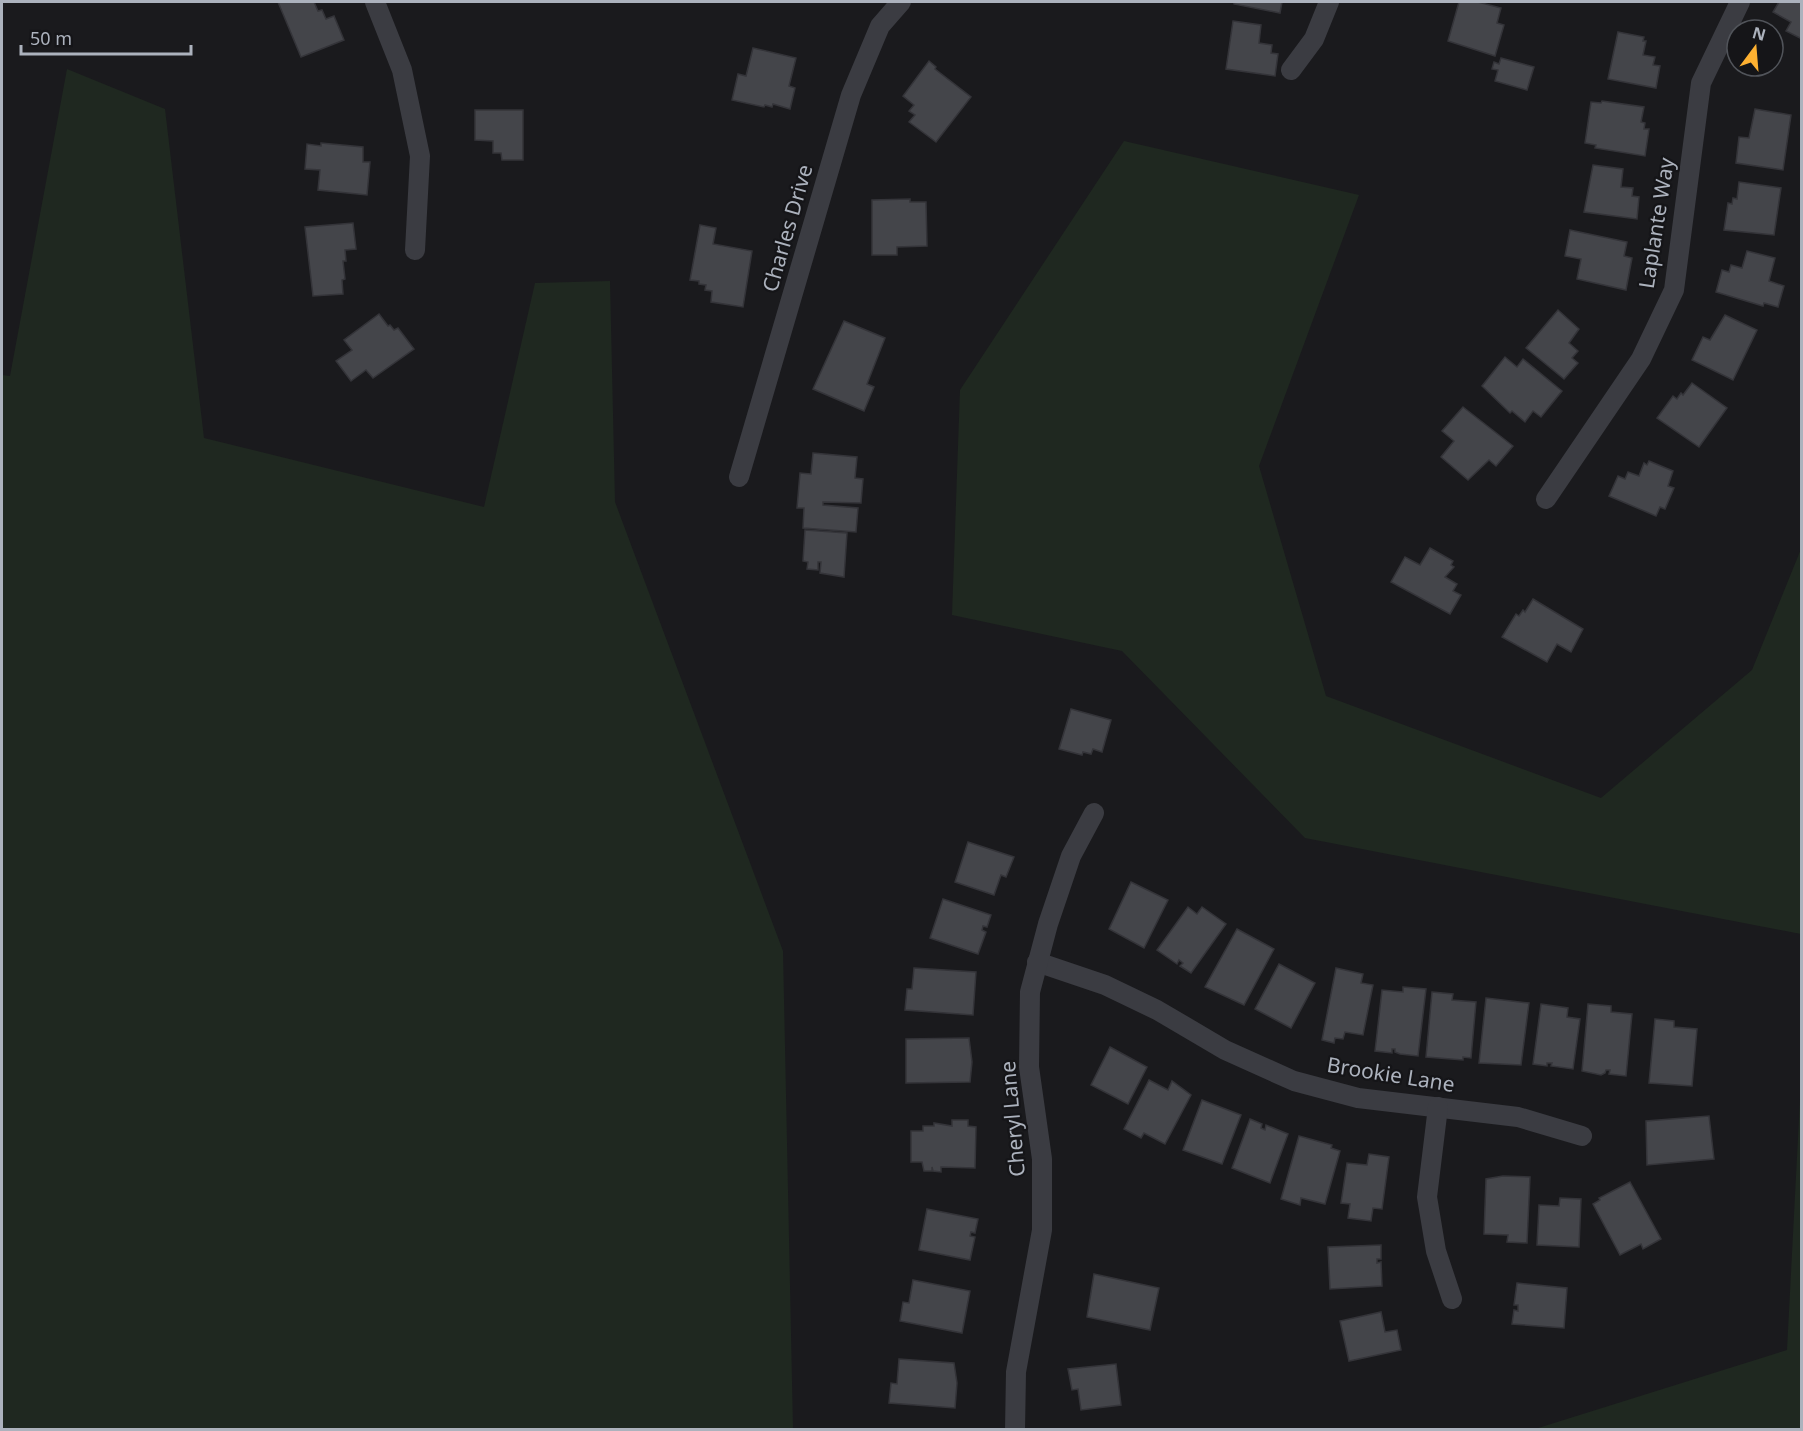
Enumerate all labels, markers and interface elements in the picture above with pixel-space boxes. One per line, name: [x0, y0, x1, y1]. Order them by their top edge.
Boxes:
scale bar: [21, 18, 190, 56]
north arrow: [1725, 18, 1785, 78]
text: N: [1750, 21, 1768, 46]
text: 50 m: [30, 26, 72, 50]
street label: Laplante Way: [1632, 155, 1680, 291]
street label: Charles Drive: [755, 161, 819, 295]
street label: Brookie Lane: [1325, 1050, 1457, 1098]
street label: Cheryl Lane: [993, 1060, 1031, 1178]

